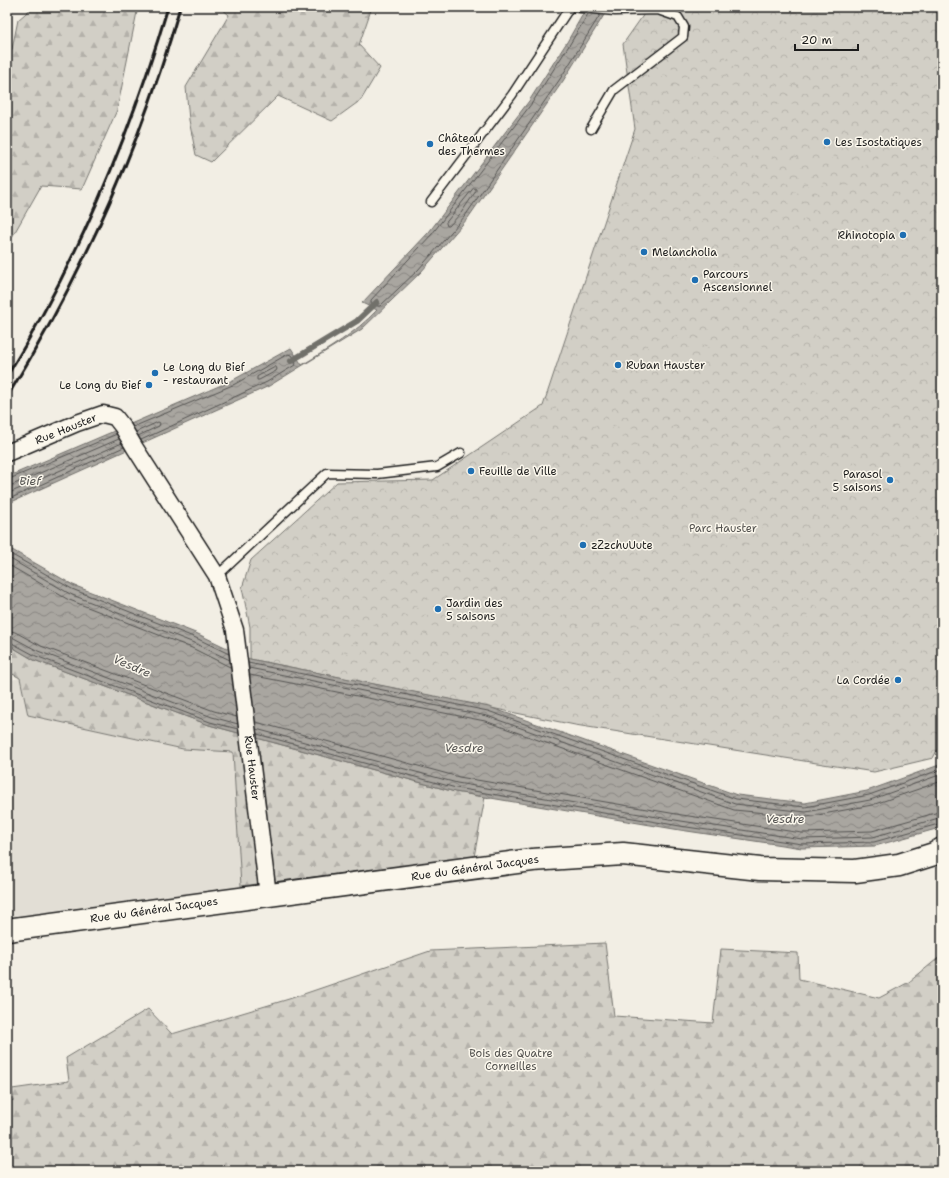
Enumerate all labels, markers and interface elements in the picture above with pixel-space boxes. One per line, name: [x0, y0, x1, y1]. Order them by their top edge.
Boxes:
scale bar: [795, 26, 858, 52]
text: 20 m: [801, 32, 832, 48]
place label: Château des Thermes: [438, 131, 505, 159]
place label: Les Isostatiques: [835, 135, 922, 150]
marker: Les Isostatiques: [822, 137, 832, 147]
marker: Château des Thermes: [425, 139, 435, 149]
place label: Rhinotopia: [838, 228, 895, 243]
marker: Rhinotopia: [898, 230, 908, 240]
place label: Melancholia: [652, 245, 717, 260]
marker: Melancholia: [639, 247, 649, 257]
place label: Parcours Ascensionnel: [703, 267, 773, 295]
marker: Parcours Ascensionnel: [690, 275, 700, 285]
place label: Ruban Hauster: [626, 358, 705, 373]
place label: Le Long du Bief - restaurant: [163, 360, 246, 388]
marker: Ruban Hauster: [613, 360, 623, 370]
marker: Le Long du Bief - restaurant: [150, 368, 160, 378]
place label: Le Long du Bief: [59, 378, 142, 393]
marker: Le Long du Bief: [144, 380, 154, 390]
street label: Rue Hauster: [33, 410, 99, 448]
place label: Feuille de Ville: [479, 464, 557, 479]
marker: Feuille de Ville: [466, 466, 476, 476]
place label: Parasol 5 saisons: [832, 467, 883, 495]
water label: Bief: [19, 473, 42, 489]
marker: Parasol 5 saisons: [885, 475, 895, 485]
park label: Parc Hauster: [689, 521, 757, 536]
place label: zZzchuUute: [591, 538, 653, 553]
marker: zZzchuUute: [578, 540, 588, 550]
place label: Jardin des 5 saisons: [446, 596, 503, 624]
marker: Jardin des 5 saisons: [433, 604, 443, 614]
water label: Vesdre: [111, 651, 153, 681]
place label: La Cordée: [836, 673, 890, 688]
marker: La Cordée: [893, 675, 903, 685]
street label: Rue Hauster: [241, 735, 263, 801]
water label: Vesdre: [444, 740, 484, 756]
water label: Vesdre: [765, 811, 805, 827]
street label: Rue du Général Jacques: [410, 852, 540, 884]
street label: Rue du Général Jacques: [89, 894, 219, 926]
park label: Bois des Quatre Corneilles: [469, 1046, 553, 1074]

